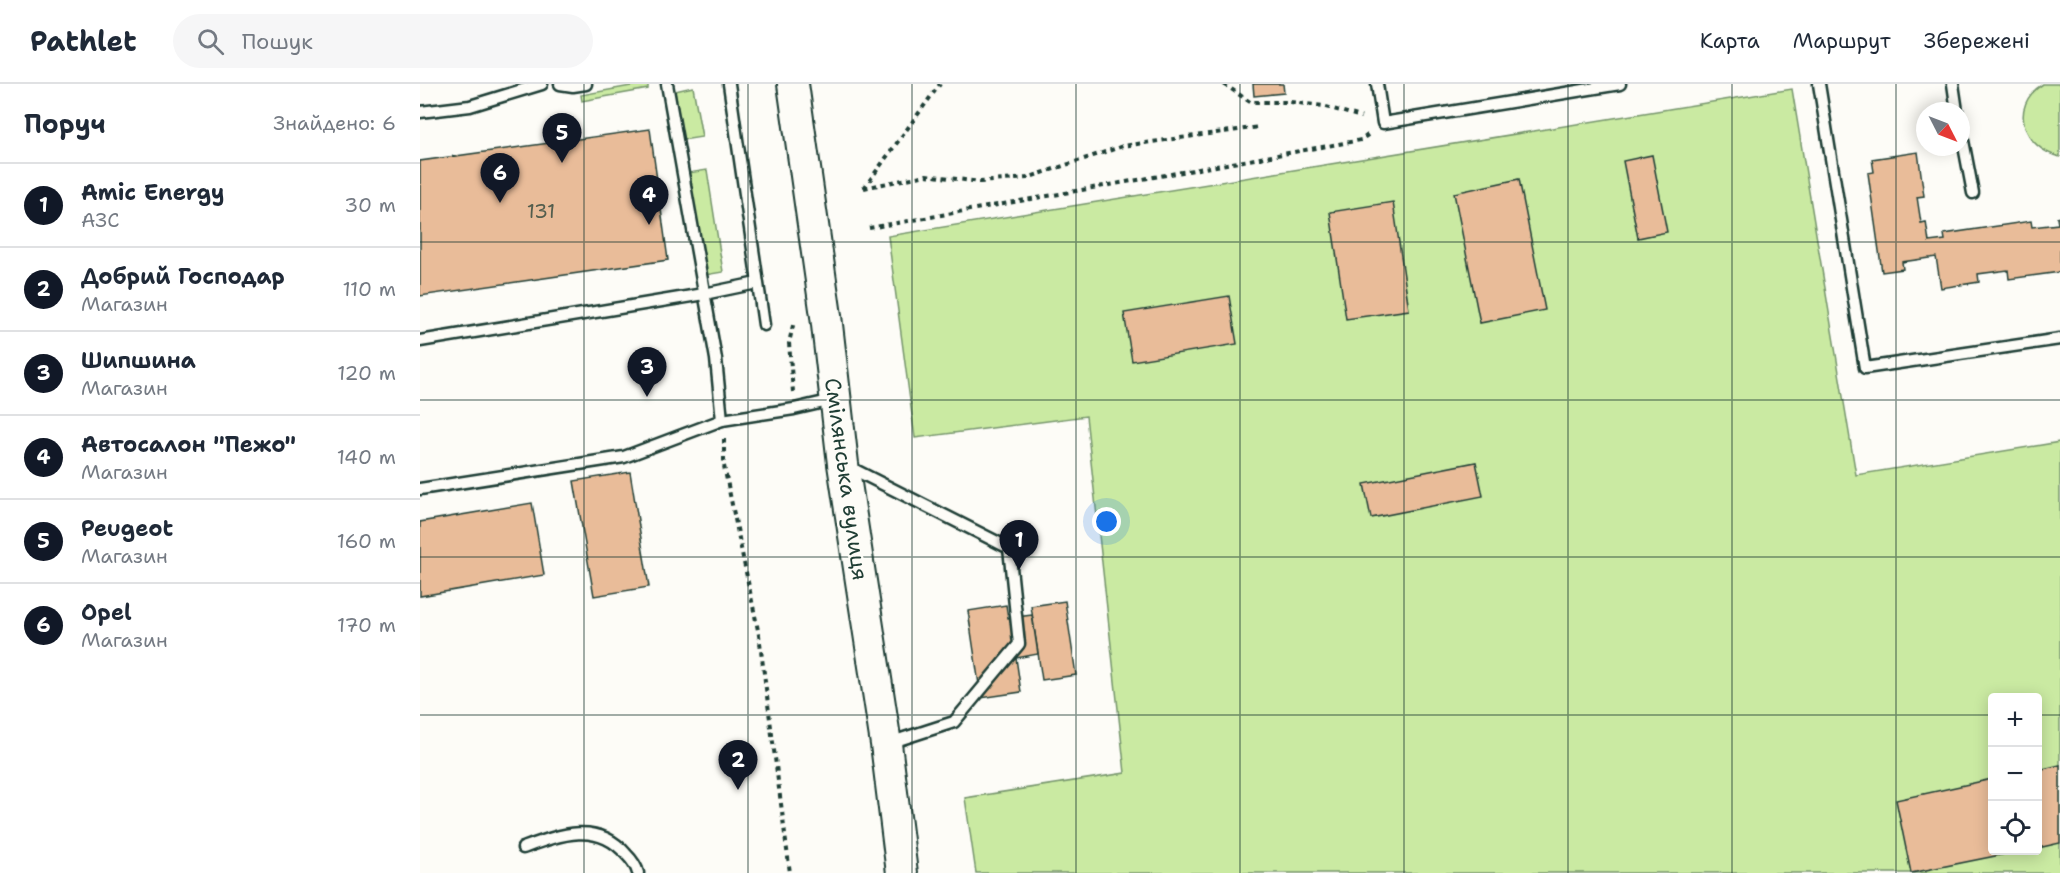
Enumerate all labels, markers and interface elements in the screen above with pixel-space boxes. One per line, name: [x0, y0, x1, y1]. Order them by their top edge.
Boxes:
search box: [173, 14, 593, 68]
text: Pathlet: [30, 22, 137, 60]
icon: search: [194, 25, 227, 58]
text: Пошук: [242, 27, 313, 56]
text: Карта: [1700, 27, 1760, 55]
text: Маршрут: [1793, 27, 1891, 55]
text: Збережені: [1924, 27, 2030, 55]
north arrow: [1916, 102, 1970, 156]
text: Поруч: [24, 106, 106, 141]
text: Знайдено: 6: [273, 110, 396, 136]
pin: 5: [542, 113, 582, 163]
pin: 6: [480, 154, 520, 203]
pin: 4: [630, 176, 668, 225]
text: Amic Energy: [81, 178, 225, 207]
text: 1: [39, 192, 48, 218]
text: 30 m: [344, 192, 396, 218]
house number: 131: [527, 198, 555, 224]
text: АЗС: [81, 207, 119, 233]
text: Добрий Господар: [81, 262, 285, 291]
text: 2: [37, 276, 51, 302]
text: 110 m: [342, 276, 396, 302]
text: Магазин: [81, 291, 168, 317]
text: Шипшина: [81, 346, 196, 375]
pin: 3: [628, 348, 666, 397]
text: 3: [37, 360, 51, 386]
text: 120 m: [337, 360, 396, 386]
text: Магазин: [81, 375, 168, 401]
street label: Смілянська вулиця: [818, 376, 875, 582]
text: Автосалон "Пежо": [81, 430, 296, 459]
text: 4: [37, 444, 51, 470]
text: 140 m: [337, 444, 396, 470]
text: Магазин: [81, 459, 168, 485]
your location: [1092, 507, 1121, 536]
text: Peugeot: [81, 514, 173, 543]
pin: 1: [1000, 520, 1038, 570]
text: 5: [37, 528, 50, 554]
text: 160 m: [337, 528, 396, 554]
text: Магазин: [81, 543, 168, 569]
text: Opel: [81, 598, 132, 627]
text: 6: [37, 612, 51, 638]
text: 170 m: [337, 612, 396, 638]
text: Магазин: [81, 627, 168, 653]
map controls: [1988, 693, 2042, 855]
button: +: [1988, 693, 2042, 747]
pin: 2: [718, 740, 758, 790]
button: −: [1988, 747, 2042, 801]
button: locate: [1988, 801, 2042, 855]

